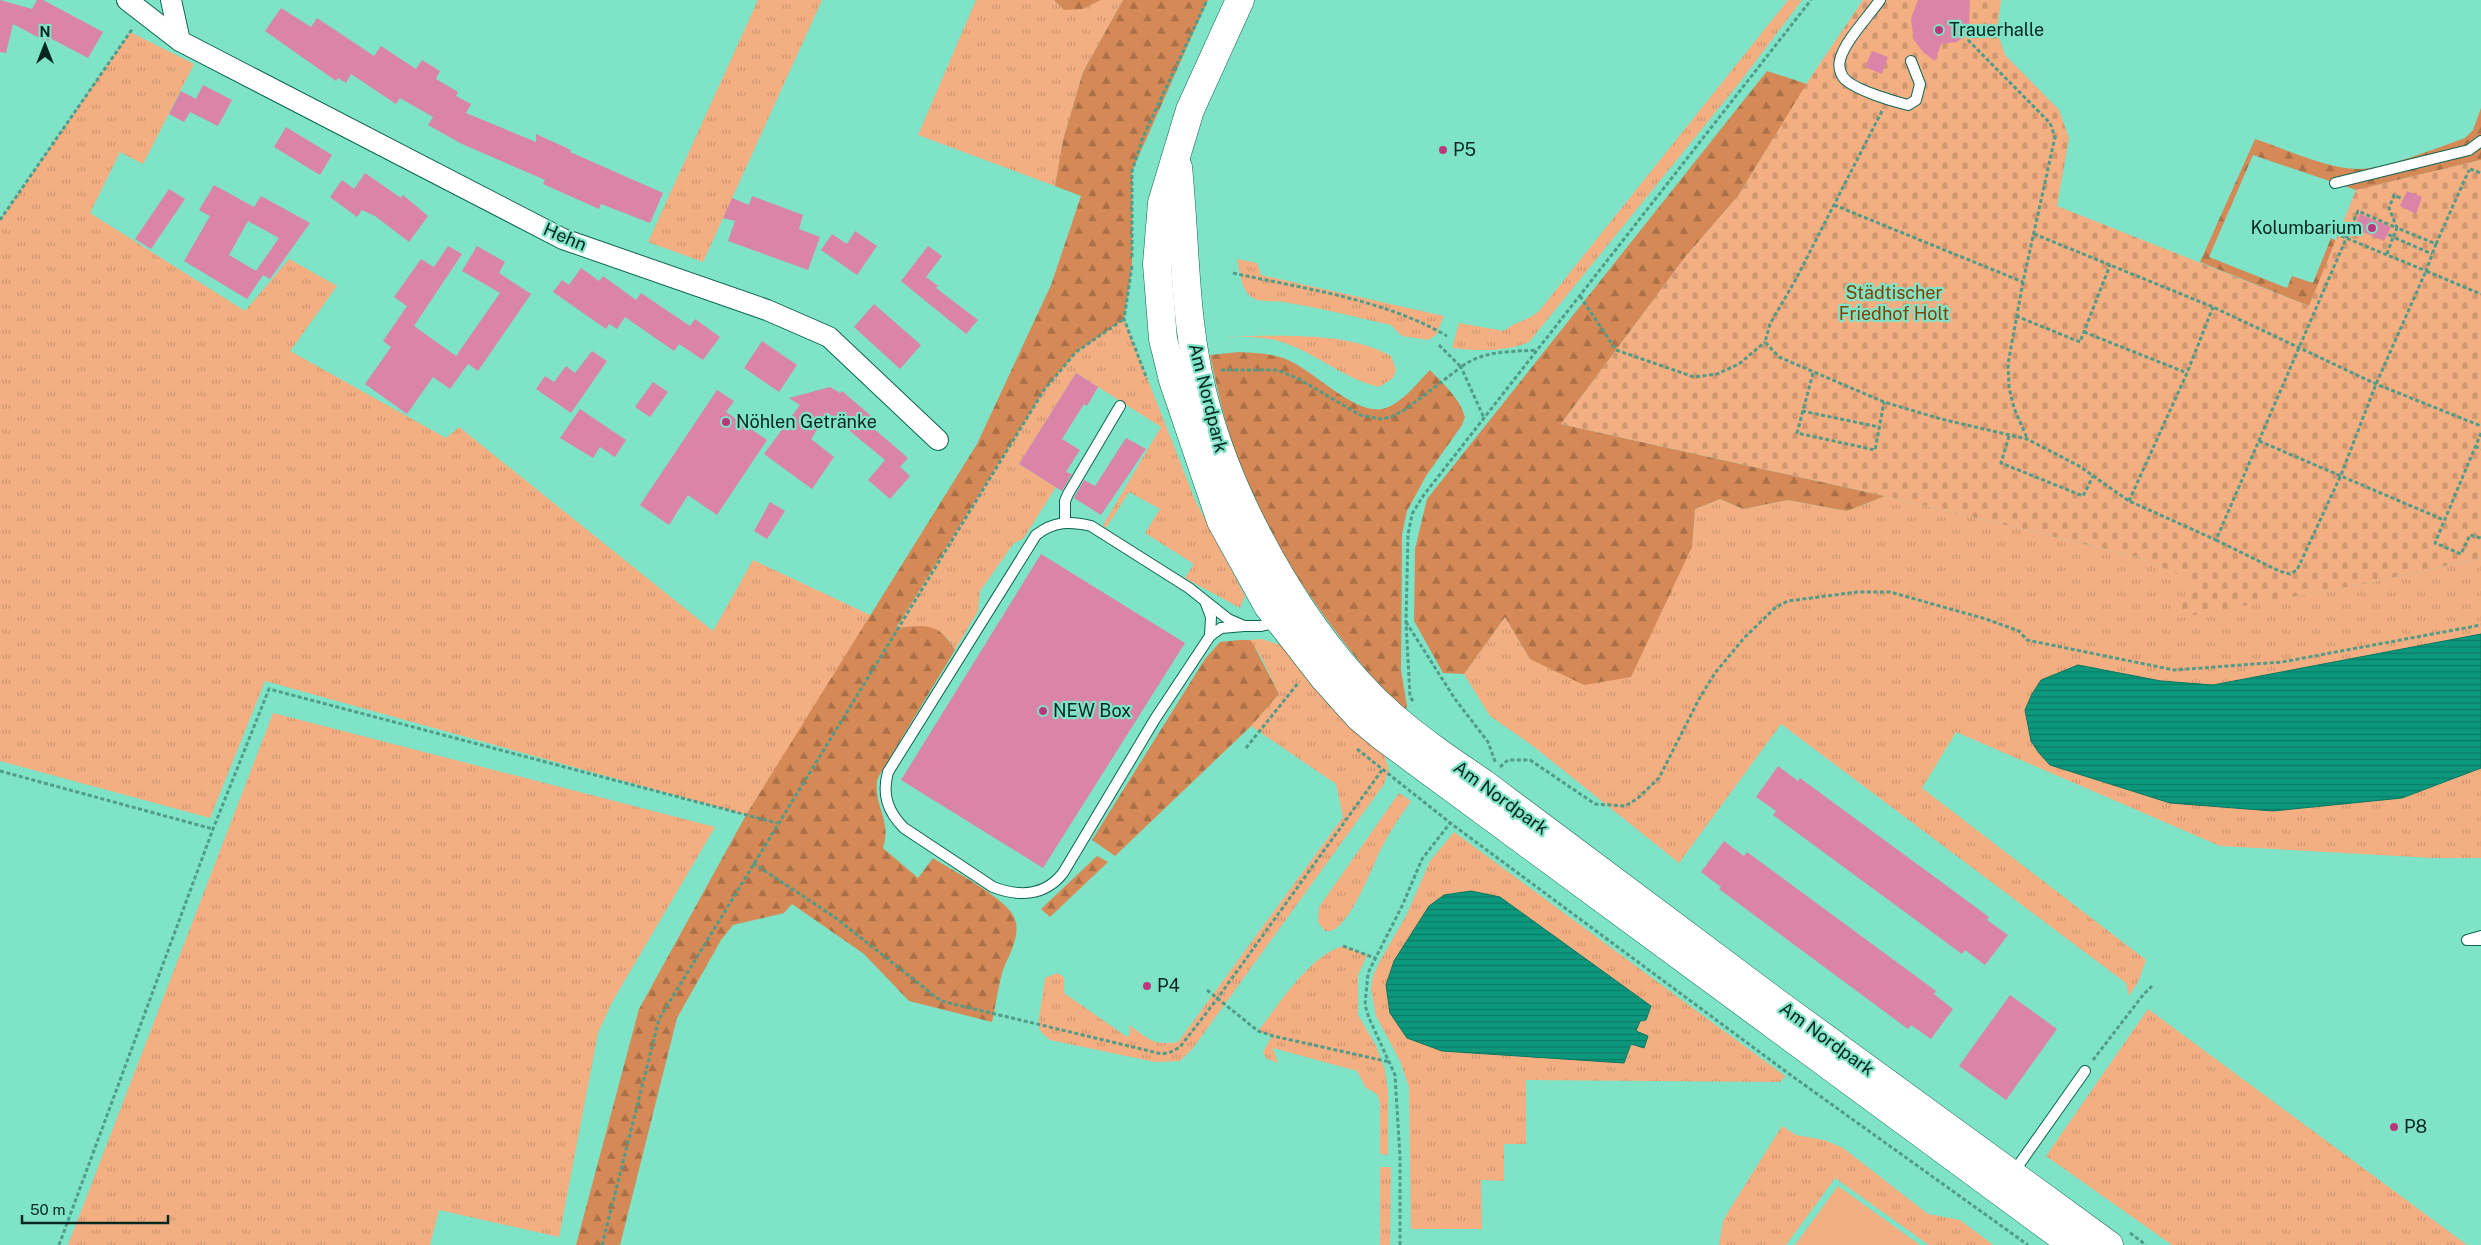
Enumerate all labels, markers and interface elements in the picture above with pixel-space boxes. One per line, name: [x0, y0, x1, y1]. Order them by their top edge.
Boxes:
place label: Trauerhalle: [1949, 19, 2044, 40]
north arrow: [20, 20, 70, 70]
text: N: [40, 24, 50, 40]
marker: Trauerhalle: [1933, 24, 1945, 36]
place label: P5: [1453, 139, 1476, 160]
marker: P5: [1437, 144, 1449, 156]
place label: Kolumbarium: [2251, 217, 2362, 238]
street label: Hehn: [541, 218, 590, 255]
marker: Kolumbarium: [2366, 222, 2378, 234]
park label: Städtischer Friedhof Holt: [1839, 282, 1949, 324]
street label: Am Nordpark: [1185, 341, 1232, 455]
place label: Nöhlen Getränke: [736, 411, 877, 432]
marker: Nöhlen Getränke: [720, 416, 732, 428]
place label: NEW Box: [1053, 700, 1131, 721]
marker: NEW Box: [1037, 705, 1049, 717]
street label: Am Nordpark: [1450, 756, 1553, 839]
place label: P4: [1157, 975, 1180, 996]
marker: P4: [1141, 980, 1153, 992]
street label: Am Nordpark: [1776, 997, 1879, 1080]
place label: P8: [2404, 1116, 2427, 1137]
marker: P8: [2388, 1121, 2400, 1133]
scale bar: [22, 1192, 169, 1224]
text: 50 m: [30, 1201, 65, 1218]

